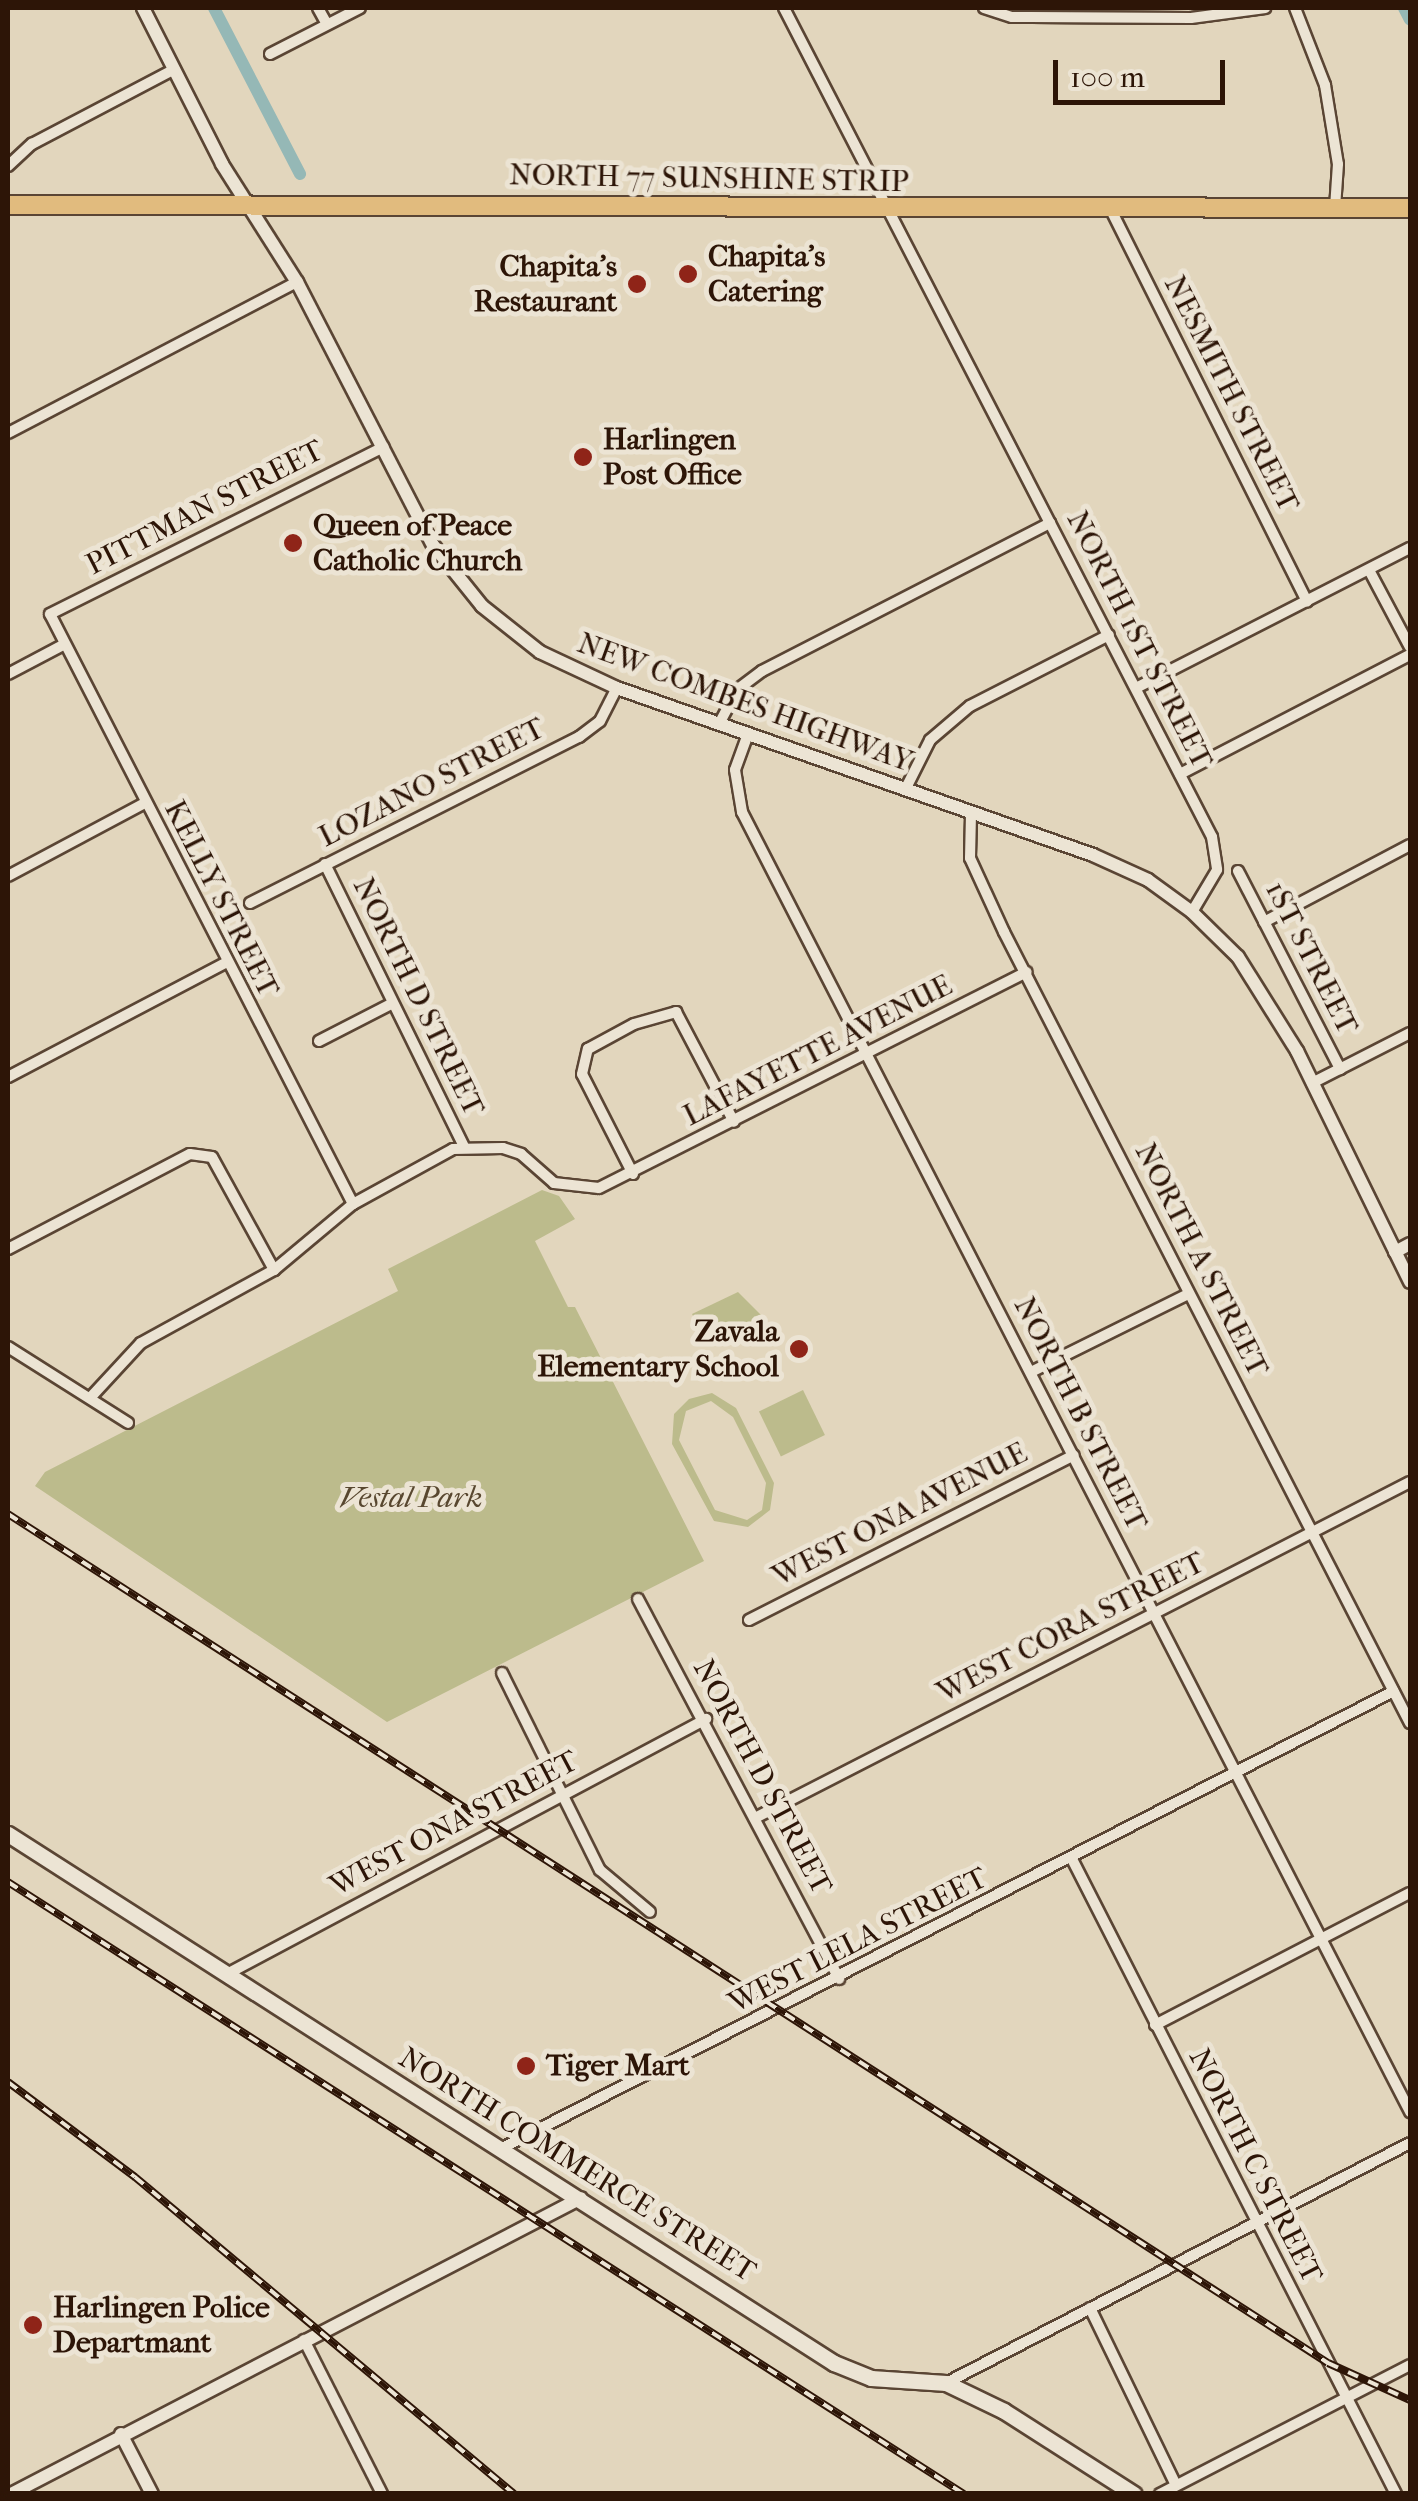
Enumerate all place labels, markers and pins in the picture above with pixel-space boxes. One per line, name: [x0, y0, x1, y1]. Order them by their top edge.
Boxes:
place label: Chapita's Catering: [708, 239, 825, 310]
place label: Chapita's Restaurant: [474, 249, 617, 320]
marker: Chapita's Catering: [677, 263, 699, 285]
marker: Chapita's Restaurant: [626, 273, 648, 295]
place label: Harlingen Post Office: [603, 422, 742, 492]
marker: Harlingen Post Office: [572, 446, 594, 468]
place label: Queen of Peace Catholic Church: [313, 508, 522, 578]
marker: Queen of Peace Catholic Church: [282, 532, 304, 554]
place label: Zavala Elementary School: [537, 1314, 779, 1384]
marker: Zavala Elementary School: [788, 1338, 810, 1360]
place label: Tiger Mart: [546, 2048, 689, 2084]
marker: Tiger Mart: [515, 2055, 537, 2077]
place label: Harlingen Police Departmant: [53, 2290, 270, 2360]
marker: Harlingen Police Departmant: [22, 2314, 44, 2336]

